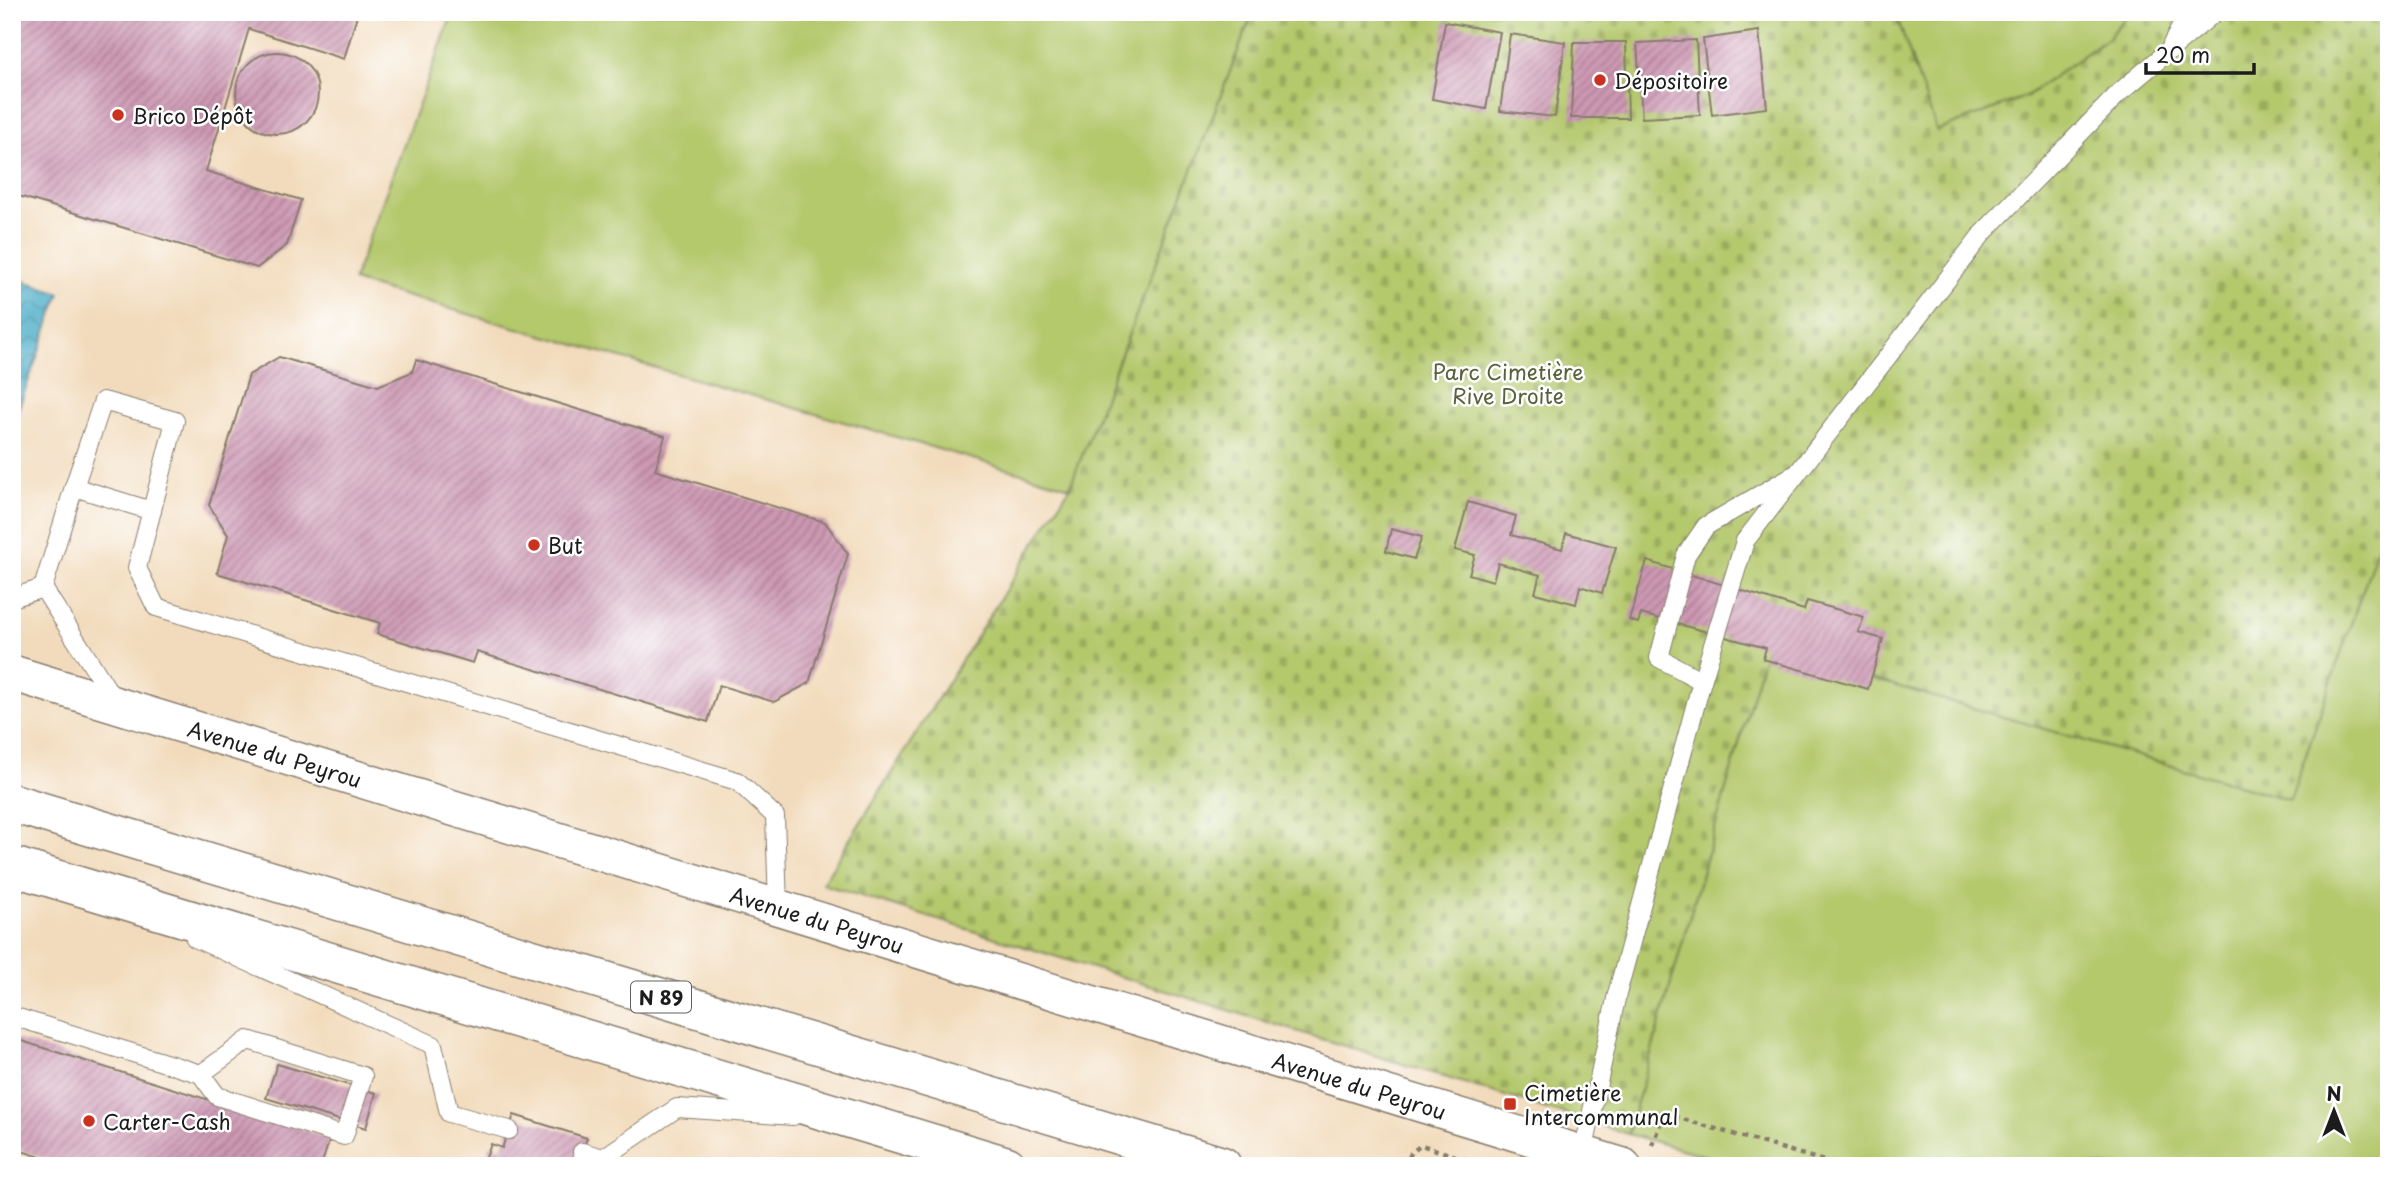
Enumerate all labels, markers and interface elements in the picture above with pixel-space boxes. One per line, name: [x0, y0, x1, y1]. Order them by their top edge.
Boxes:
scale bar: [2146, 32, 2254, 76]
text: 20 m: [2156, 38, 2210, 70]
place label: Dépositoire: [1614, 64, 1728, 96]
marker: Dépositoire: [1592, 72, 1608, 88]
place label: Brico Dépôt: [132, 99, 253, 131]
marker: Brico Dépôt: [110, 107, 126, 123]
park label: Parc Cimetière Rive Droite: [1432, 355, 1584, 411]
place label: But: [548, 529, 582, 561]
marker: But: [526, 537, 542, 553]
street label: Avenue du Peyrou: [184, 712, 366, 795]
street label: Avenue du Peyrou: [726, 878, 908, 961]
road number: N 89: [631, 981, 691, 1012]
street label: Avenue du Peyrou: [1268, 1044, 1450, 1127]
place label: Cimetière Intercommunal: [1524, 1076, 1678, 1132]
north arrow: [2300, 1076, 2370, 1146]
text: N: [2326, 1079, 2342, 1107]
marker: Cimetière Intercommunal: [1502, 1096, 1518, 1112]
place label: Carter-Cash: [103, 1105, 231, 1137]
marker: Carter-Cash: [81, 1113, 97, 1129]

